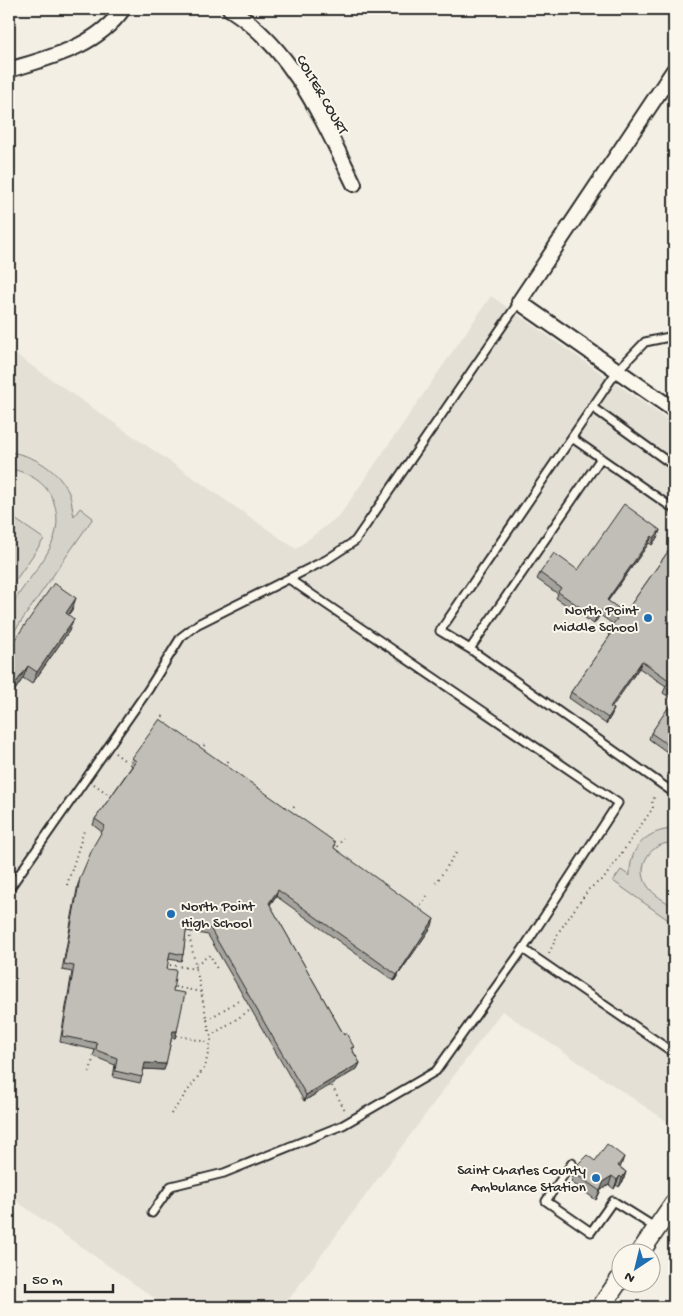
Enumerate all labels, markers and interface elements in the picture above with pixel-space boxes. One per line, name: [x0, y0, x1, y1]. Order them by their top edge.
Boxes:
street label: COLTER COURT: [291, 52, 352, 139]
place label: North Point Middle School: [553, 602, 640, 637]
marker: North Point Middle School: [642, 612, 654, 624]
place label: North Point High School: [181, 898, 256, 933]
marker: North Point High School: [165, 908, 177, 920]
place label: Saint Charles County Ambulance Station: [457, 1162, 587, 1197]
marker: Saint Charles County Ambulance Station: [590, 1172, 602, 1184]
north arrow: [610, 1244, 660, 1294]
scale bar: [25, 1261, 112, 1293]
text: N: [621, 1267, 639, 1286]
text: 50 m: [32, 1272, 63, 1290]

